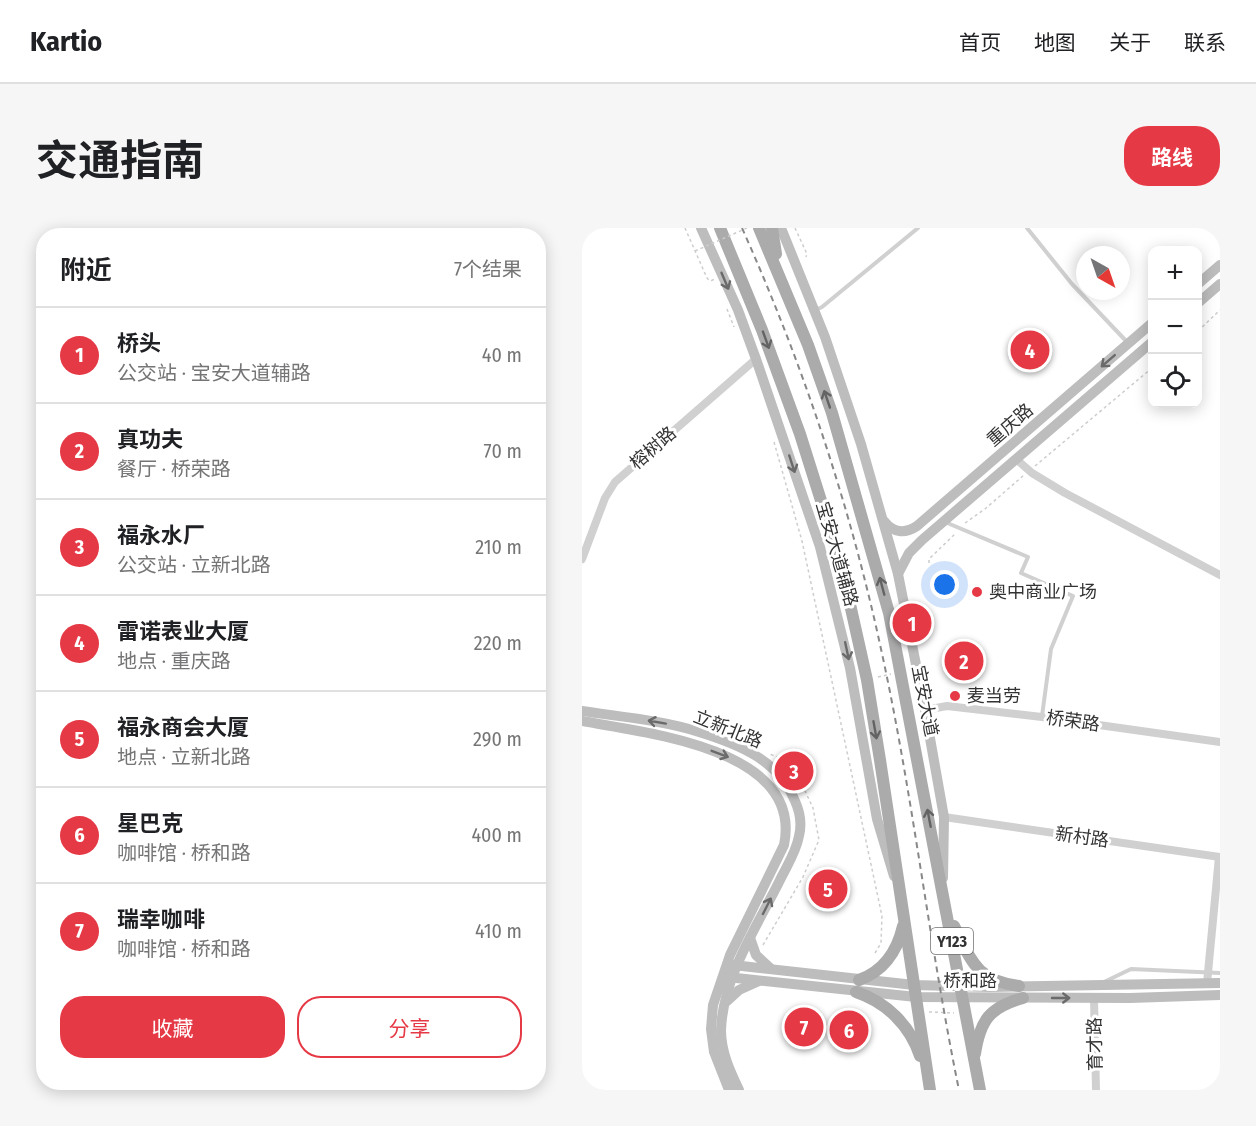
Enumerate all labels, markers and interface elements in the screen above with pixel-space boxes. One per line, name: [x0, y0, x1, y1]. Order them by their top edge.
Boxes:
text: Kartio: [30, 25, 102, 58]
text: 首页: [959, 30, 1001, 56]
text: 地图: [1034, 30, 1076, 56]
text: 关于: [1109, 30, 1151, 56]
text: 联系: [1184, 30, 1226, 56]
button: 路线: [1124, 126, 1220, 186]
text: 交通指南: [36, 136, 204, 186]
north arrow: [1076, 246, 1130, 300]
map controls: [1148, 246, 1202, 408]
button: +: [1148, 246, 1202, 300]
text: 附近: [60, 255, 112, 286]
text: 7个结果: [454, 257, 522, 281]
one-way arrow: [720, 272, 731, 290]
button: −: [1148, 300, 1202, 354]
pin: 4: [1010, 328, 1050, 372]
text: 桥头: [117, 330, 161, 357]
one-way arrow: [761, 331, 772, 349]
text: 1: [75, 343, 84, 367]
text: 40 m: [482, 343, 522, 367]
one-way arrow: [1101, 354, 1116, 368]
button: locate: [1148, 354, 1202, 408]
text: 公交站 · 宝安大道辅路: [117, 361, 311, 385]
one-way arrow: [821, 390, 832, 409]
street label: 重庆路: [982, 399, 1038, 451]
street label: 榕树路: [625, 422, 681, 474]
text: 真功夫: [117, 426, 183, 453]
text: 2: [75, 439, 84, 463]
text: 70 m: [484, 439, 522, 463]
one-way arrow: [788, 454, 799, 473]
text: 餐厅 · 桥荣路: [117, 457, 231, 481]
street label: 宝安大道辅路: [812, 499, 862, 609]
text: 福永水厂: [117, 522, 205, 549]
text: 3: [75, 535, 84, 559]
text: 210 m: [475, 535, 522, 559]
text: 公交站 · 立新北路: [117, 553, 271, 577]
your location: [930, 570, 959, 599]
one-way arrow: [875, 577, 887, 596]
place label: 奥中商业广场: [989, 581, 1097, 603]
marker: 奥中商业广场: [970, 585, 984, 599]
pin: 1: [892, 600, 932, 646]
text: 雷诺表业大厦: [117, 618, 249, 645]
text: 4: [74, 631, 85, 655]
text: 220 m: [474, 631, 522, 655]
pin: 2: [944, 638, 983, 684]
one-way arrow: [842, 641, 853, 661]
text: 地点 · 重庆路: [117, 649, 231, 673]
street label: 宝安大道: [907, 664, 943, 738]
place label: 麦当劳: [967, 685, 1021, 707]
marker: 麦当劳: [948, 689, 962, 703]
street label: 立新北路: [691, 705, 765, 753]
street label: 桥荣路: [1045, 706, 1101, 736]
text: 福永商会大厦: [117, 714, 249, 741]
one-way arrow: [648, 716, 667, 727]
one-way arrow: [870, 719, 881, 739]
text: 5: [75, 727, 84, 751]
text: 290 m: [473, 727, 522, 751]
text: 地点 · 立新北路: [117, 745, 251, 769]
pin: 3: [774, 748, 814, 794]
one-way arrow: [711, 749, 729, 760]
one-way arrow: [923, 809, 934, 829]
text: 星巴克: [117, 810, 183, 837]
street label: 新村路: [1054, 822, 1110, 852]
text: 6: [74, 823, 85, 847]
text: 400 m: [471, 823, 522, 847]
text: 咖啡馆 · 桥和路: [117, 841, 251, 865]
pin: 5: [808, 866, 848, 912]
one-way arrow: [762, 897, 773, 915]
text: 瑞幸咖啡: [117, 906, 205, 933]
text: 7: [75, 919, 84, 943]
text: 410 m: [475, 919, 522, 943]
road number: Y123: [931, 928, 973, 954]
text: 咖啡馆 · 桥和路: [117, 937, 251, 961]
street label: 桥和路: [943, 970, 997, 992]
one-way arrow: [1050, 992, 1070, 1004]
button: 收藏: [60, 996, 285, 1058]
button: 分享: [297, 996, 522, 1058]
pin: 7: [784, 1004, 824, 1050]
pin: 6: [830, 1008, 868, 1052]
street label: 育才路: [1084, 1017, 1106, 1071]

